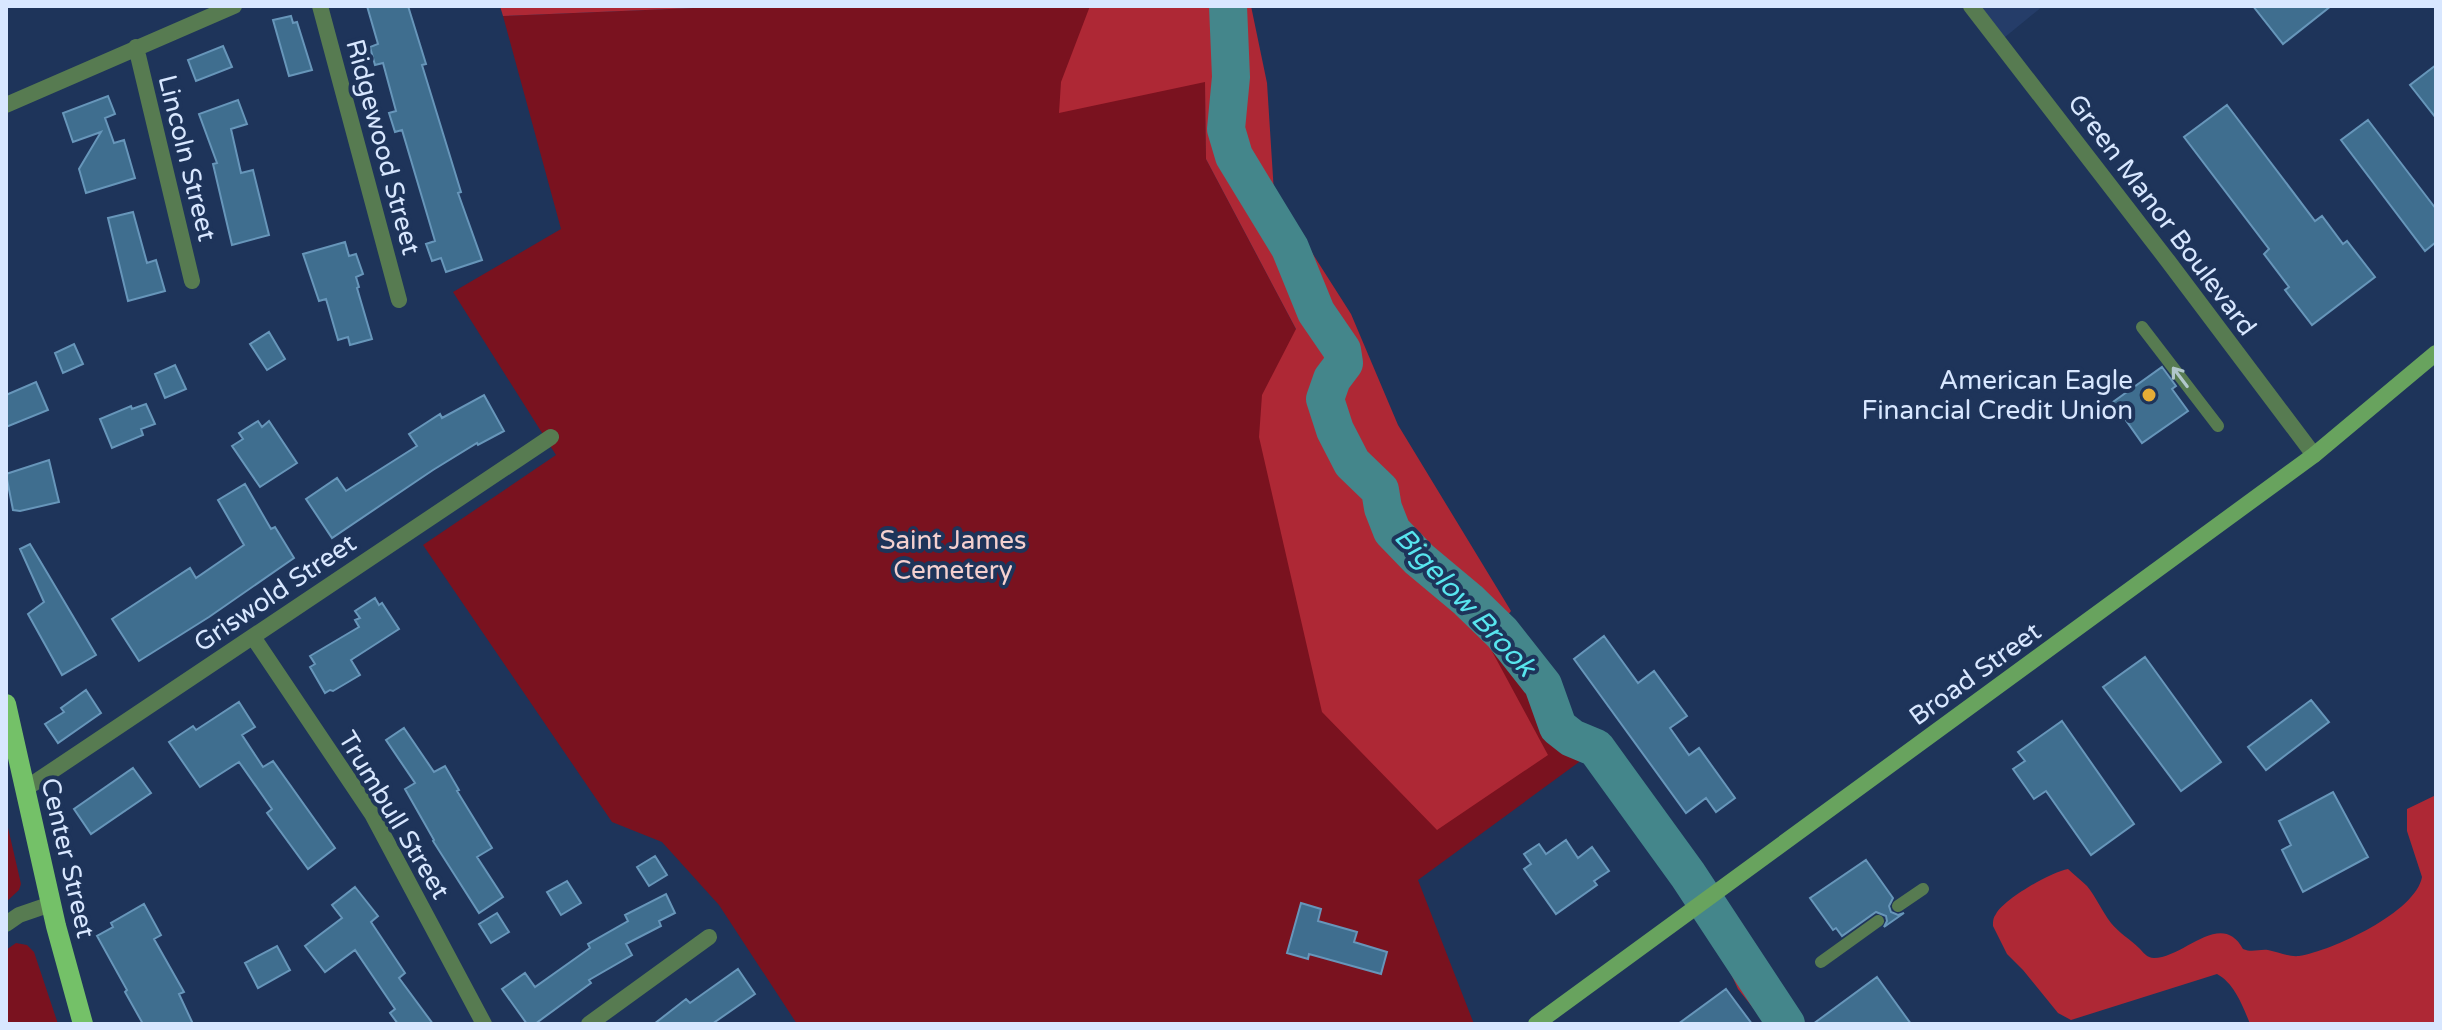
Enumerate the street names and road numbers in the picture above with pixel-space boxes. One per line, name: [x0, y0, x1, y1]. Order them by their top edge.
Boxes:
street label: Ridgewood Street: [339, 36, 427, 258]
street label: Lincoln Street: [151, 72, 223, 244]
street label: Green Manor Boulevard: [2061, 88, 2263, 342]
street label: Griswold Street: [188, 527, 362, 659]
street label: Broad Street: [1903, 616, 2047, 732]
street label: Trumbull Street: [332, 725, 456, 905]
street label: Center Street: [35, 775, 101, 941]

